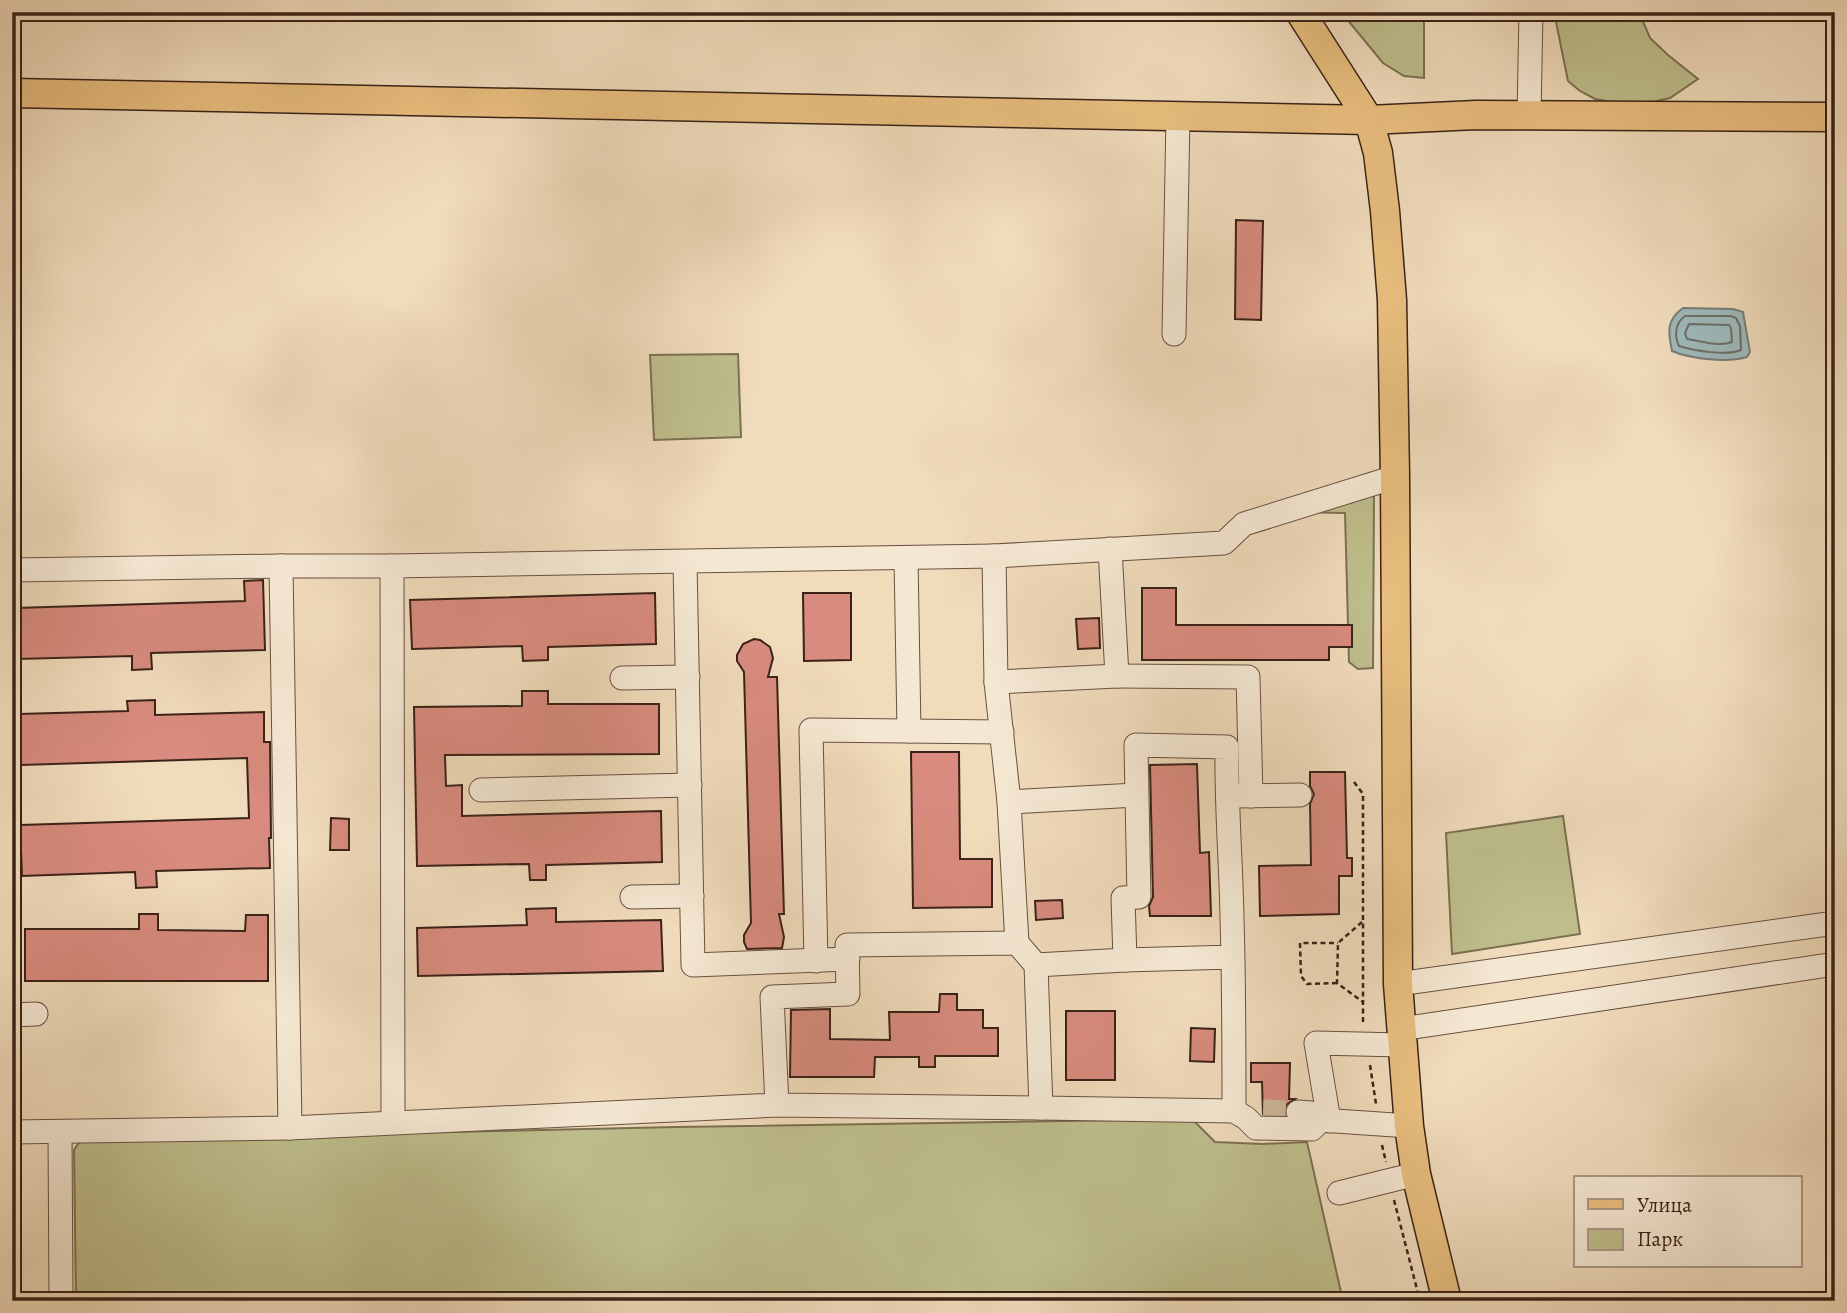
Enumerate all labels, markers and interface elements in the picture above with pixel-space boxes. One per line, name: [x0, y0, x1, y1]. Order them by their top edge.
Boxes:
legend: [1574, 1176, 1801, 1268]
text: Улица: [1637, 1191, 1692, 1219]
text: Парк: [1637, 1225, 1683, 1253]

